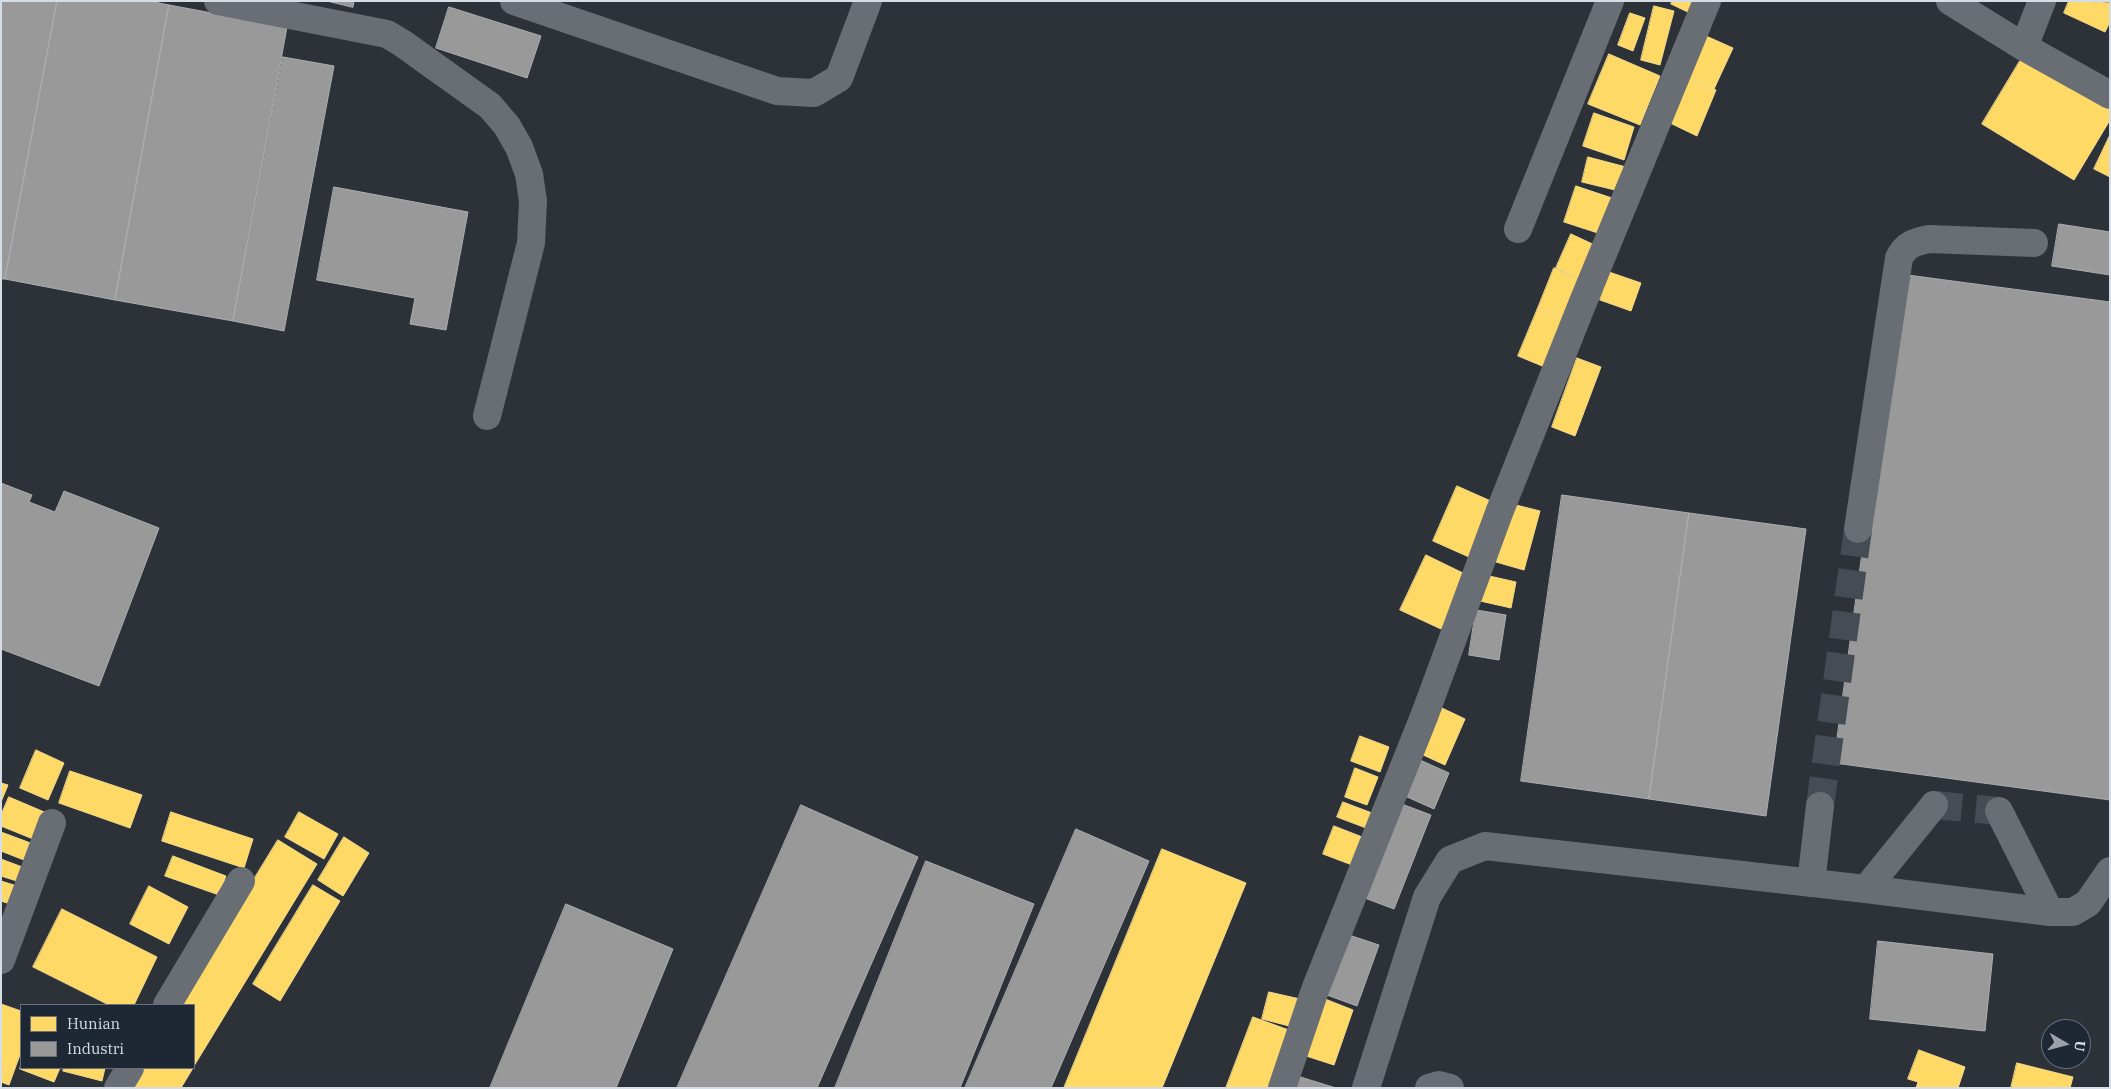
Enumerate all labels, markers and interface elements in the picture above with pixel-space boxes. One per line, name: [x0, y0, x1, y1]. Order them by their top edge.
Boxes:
legend: [20, 1004, 195, 1069]
text: Hunian: [67, 1014, 120, 1033]
north arrow: [2041, 1019, 2091, 1069]
text: Industri: [67, 1039, 124, 1058]
text: U: [2070, 1039, 2090, 1053]

